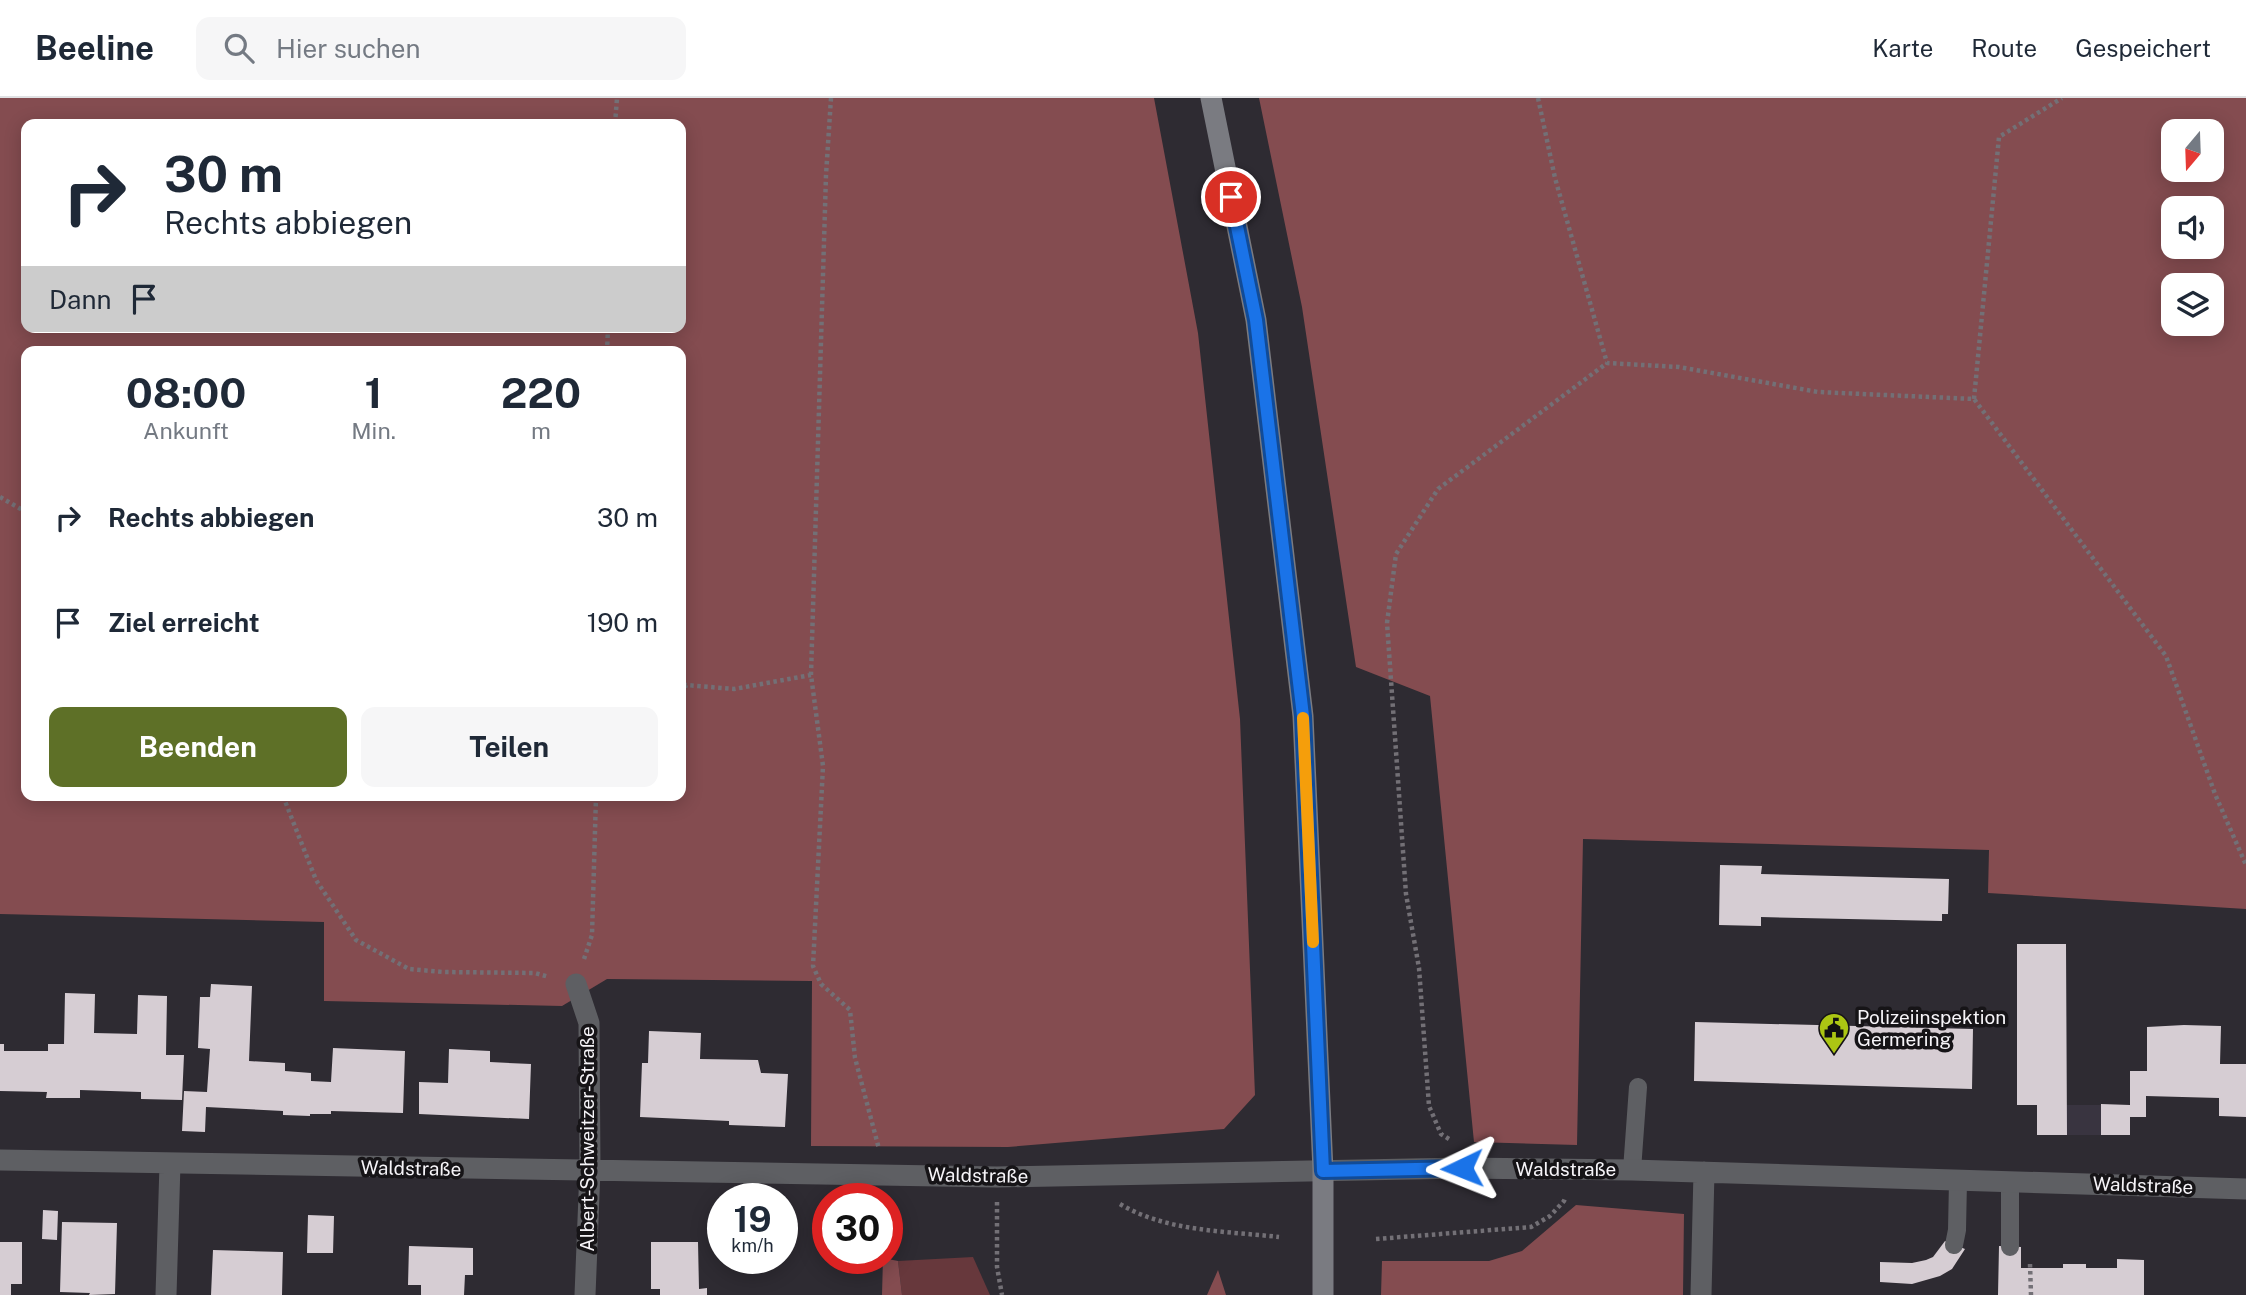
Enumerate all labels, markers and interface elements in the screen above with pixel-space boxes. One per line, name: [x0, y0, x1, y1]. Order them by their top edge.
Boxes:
search box: [196, 17, 686, 80]
text: Beeline: [35, 29, 154, 67]
icon: search: [220, 29, 258, 67]
text: Hier suchen: [276, 33, 421, 64]
text: Karte: [1872, 34, 1933, 62]
text: Route: [1971, 34, 2037, 62]
text: Gespeichert: [2075, 34, 2211, 62]
north arrow: [2161, 119, 2224, 182]
map controls: [2161, 119, 2224, 336]
text: 30 m: [164, 145, 283, 203]
icon: right: [49, 147, 140, 238]
pin: [1201, 167, 1261, 227]
icon: arrive: [1212, 178, 1250, 216]
button: sound: [2161, 196, 2224, 259]
text: Rechts abbiegen: [164, 204, 412, 241]
button: layers: [2161, 273, 2224, 336]
icon: arrive: [125, 280, 163, 318]
text: Dann: [49, 284, 111, 315]
text: 08:00: [126, 368, 246, 417]
text: 1: [365, 368, 382, 417]
text: 220: [501, 368, 581, 417]
text: Ankunft: [143, 417, 229, 444]
text: Min.: [351, 417, 396, 444]
text: m: [531, 417, 551, 444]
icon: right: [49, 499, 87, 537]
text: Rechts abbiegen: [108, 502, 314, 533]
text: 30 m: [597, 502, 658, 533]
icon: arrive: [49, 604, 87, 642]
text: Ziel erreicht: [108, 607, 260, 638]
text: 190 m: [587, 607, 658, 638]
button: Beenden: [49, 707, 347, 787]
button: Teilen: [361, 707, 658, 787]
place label: Polizeiinspektion Germering: [1857, 1006, 2006, 1050]
public building icon: Polizeiinspektion Germering: [1817, 1011, 1851, 1055]
street label: Albert-Schweitzer-Straße: [576, 1026, 598, 1252]
position arrow: [1425, 1131, 1499, 1205]
street label: Waldstraße: [360, 1156, 462, 1180]
street label: Waldstraße: [1516, 1158, 1616, 1180]
street label: Waldstraße: [927, 1163, 1029, 1187]
street label: Waldstraße: [2092, 1172, 2194, 1198]
speed limit sign: 30: [812, 1183, 903, 1274]
text: 19: [733, 1199, 772, 1240]
text: km/h: [731, 1235, 774, 1256]

